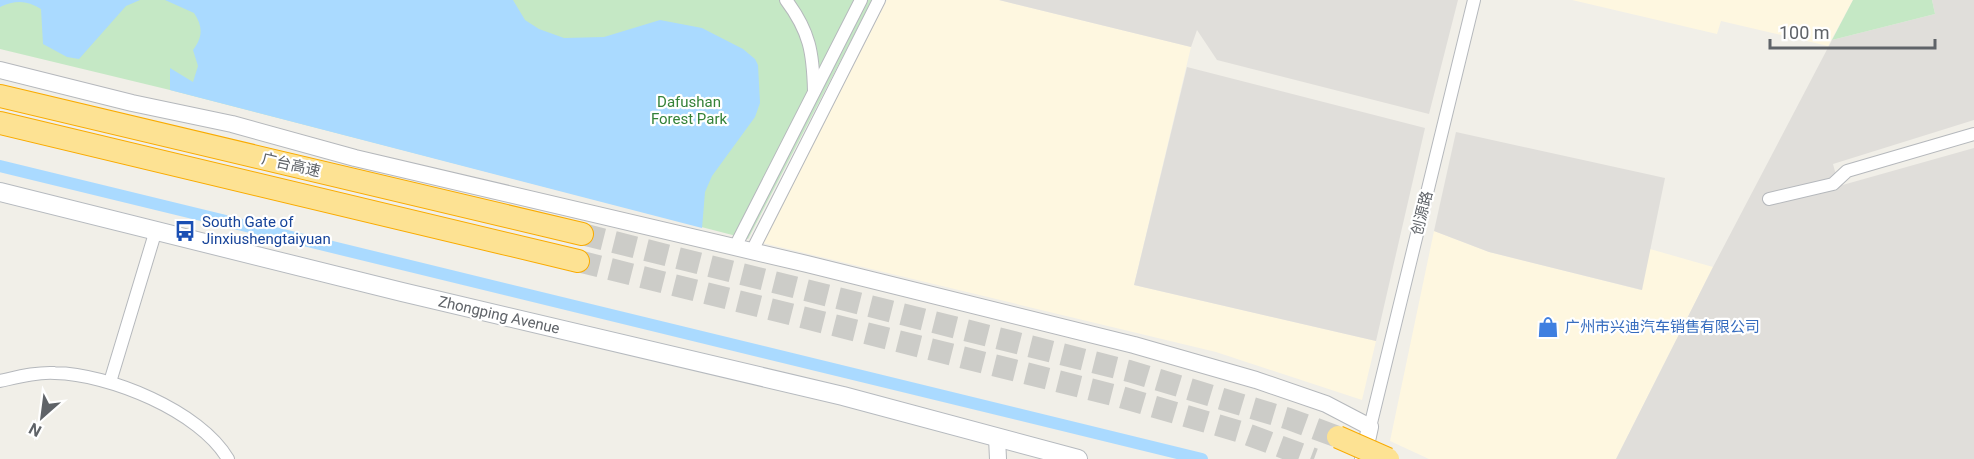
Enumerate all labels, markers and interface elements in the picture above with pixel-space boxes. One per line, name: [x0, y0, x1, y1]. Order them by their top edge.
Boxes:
scale bar: [1770, 12, 1935, 50]
text: 100 m: [1779, 22, 1830, 43]
park label: Dafushan Forest Park: [651, 93, 727, 128]
street label: 广台高速: [260, 149, 322, 181]
street label: 创源路: [1408, 189, 1436, 237]
place label: South Gate of Jinxiushengtaiyuan: [202, 213, 331, 248]
bus stop icon: South Gate of Jinxiushengtaiyuan: [173, 219, 197, 243]
street label: Zhongping Avenue: [437, 292, 562, 338]
shop icon: 广州市兴迪汽车销售有限公司: [1536, 315, 1560, 339]
place label: 广州市兴迪汽车销售有限公司: [1565, 318, 1760, 336]
north arrow: [12, 387, 72, 447]
text: N: [26, 419, 45, 441]

